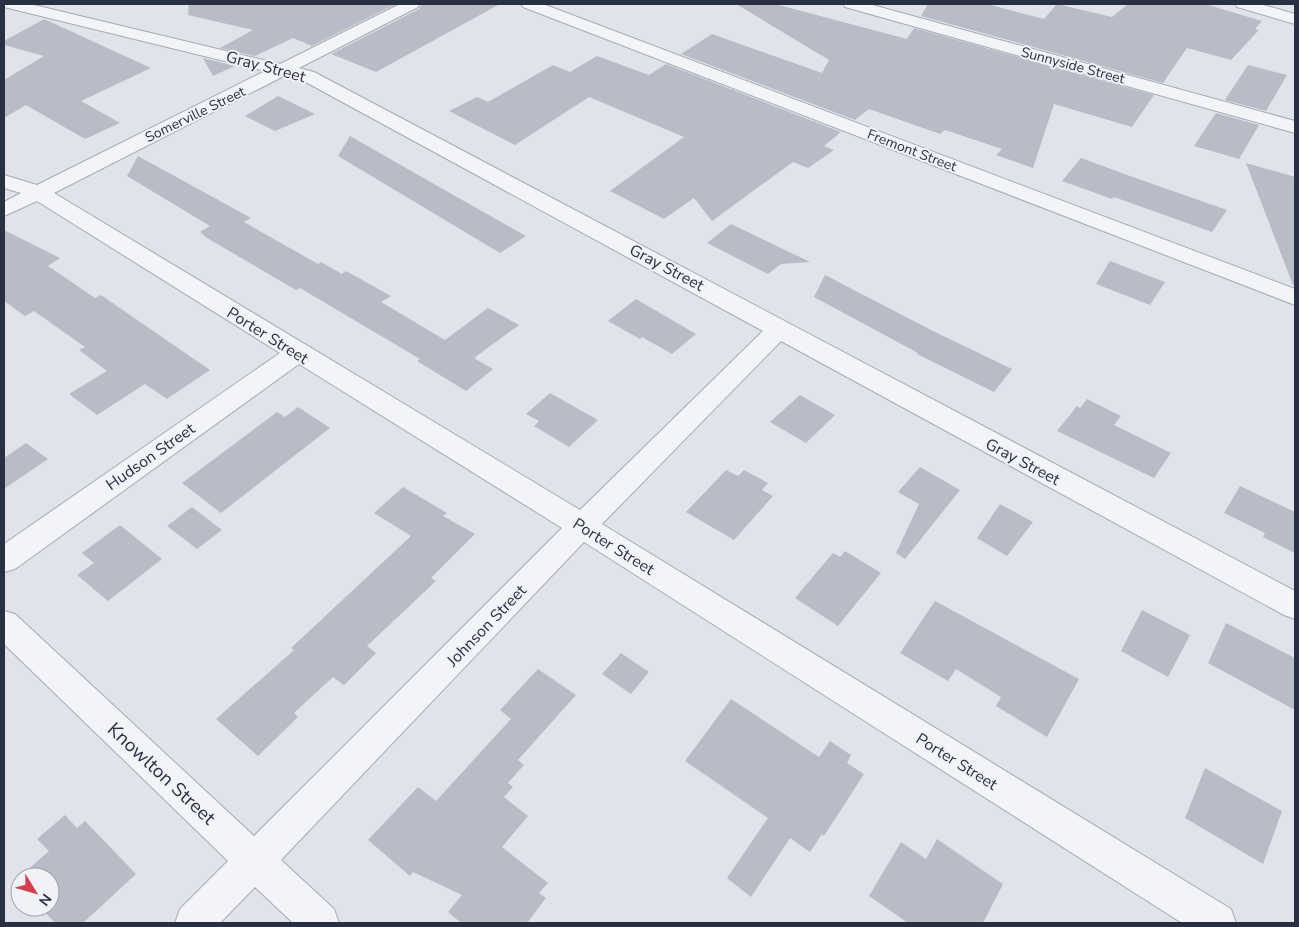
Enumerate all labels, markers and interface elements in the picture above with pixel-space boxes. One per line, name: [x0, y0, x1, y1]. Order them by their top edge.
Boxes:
street label: Sunnyside Street: [1019, 42, 1127, 88]
street label: Gray Street: [223, 46, 308, 88]
street label: Somerville Street: [142, 82, 249, 147]
street label: Fremont Street: [864, 125, 959, 176]
street label: Gray Street: [625, 239, 708, 297]
street label: Porter Street: [222, 302, 313, 370]
street label: Hudson Street: [102, 418, 200, 496]
street label: Gray Street: [981, 433, 1064, 491]
street label: Porter Street: [568, 513, 659, 581]
street label: Johnson Street: [441, 580, 532, 672]
street label: Knowlton Street: [102, 717, 221, 831]
street label: Porter Street: [911, 728, 1002, 796]
north arrow: [10, 867, 60, 917]
text: N: [34, 890, 56, 909]

